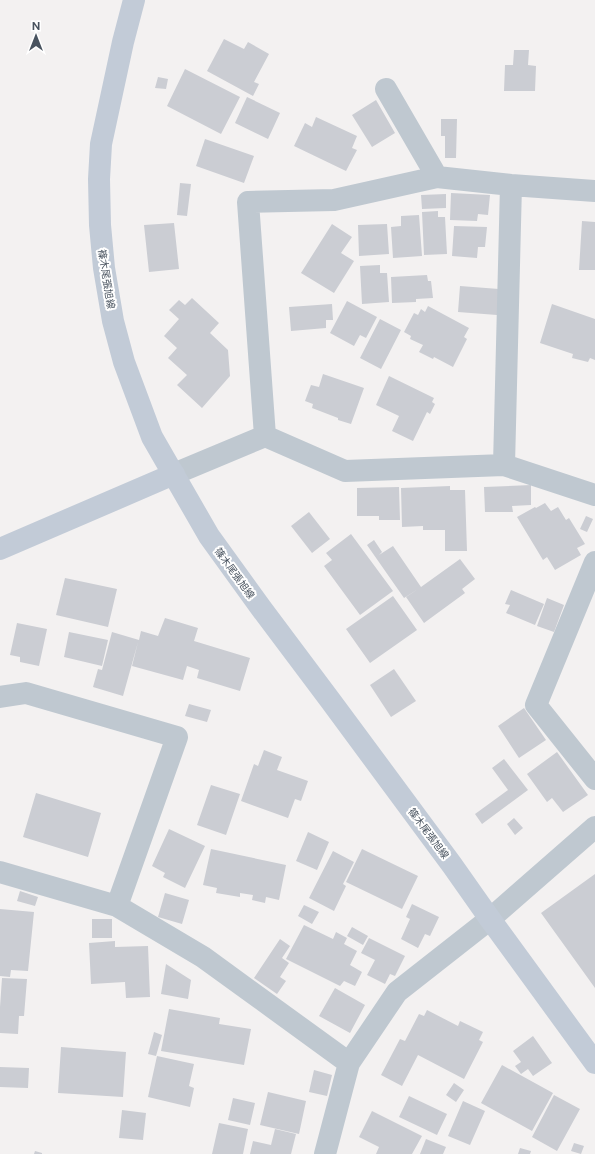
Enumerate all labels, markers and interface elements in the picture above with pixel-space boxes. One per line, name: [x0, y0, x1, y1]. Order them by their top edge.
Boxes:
north arrow: [16, 16, 56, 56]
text: N: [32, 20, 40, 32]
street label: 篠木尾張旭線: [96, 248, 118, 310]
street label: 篠木尾張旭線: [213, 545, 257, 601]
street label: 篠木尾張旭線: [406, 805, 452, 861]

